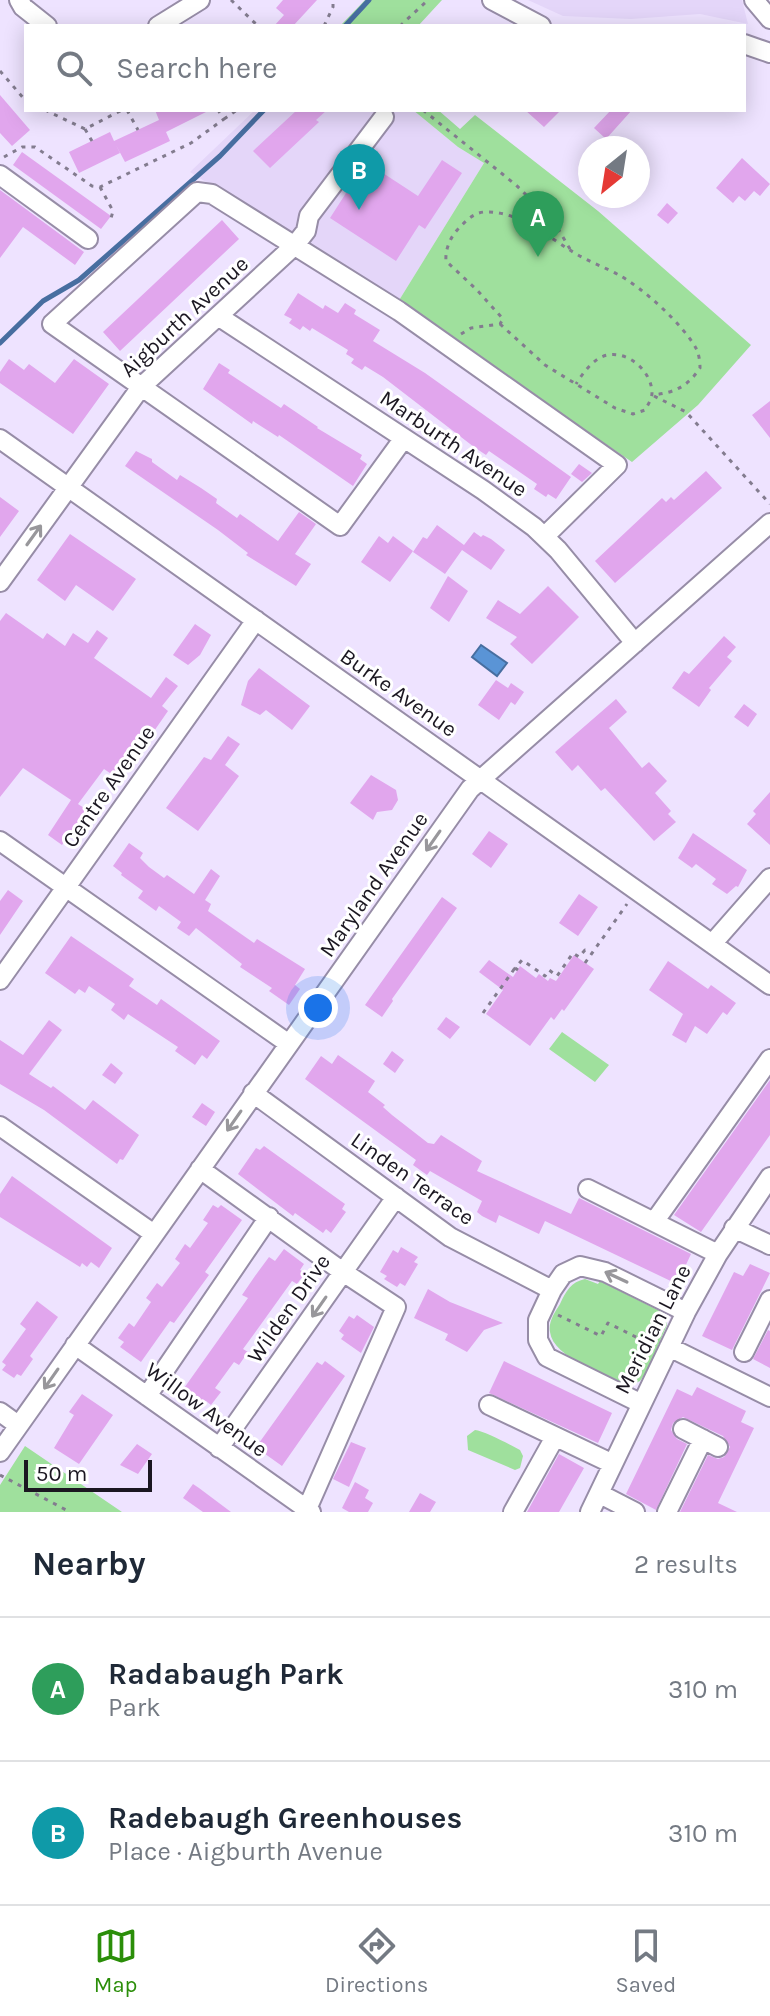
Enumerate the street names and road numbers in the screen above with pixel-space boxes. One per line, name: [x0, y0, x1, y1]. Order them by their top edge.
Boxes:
street label: Aigburth Avenue: [115, 251, 254, 383]
street label: Marburth Avenue: [375, 385, 532, 503]
street label: Burke Avenue: [335, 643, 462, 743]
street label: Centre Avenue: [57, 720, 161, 853]
street label: Maryland Avenue: [314, 807, 434, 962]
street label: Linden Terrace: [346, 1127, 479, 1231]
street label: Wilden Drive: [242, 1249, 336, 1368]
street label: Meridian Lane: [609, 1260, 697, 1398]
street label: Willow Avenue: [140, 1357, 272, 1463]

